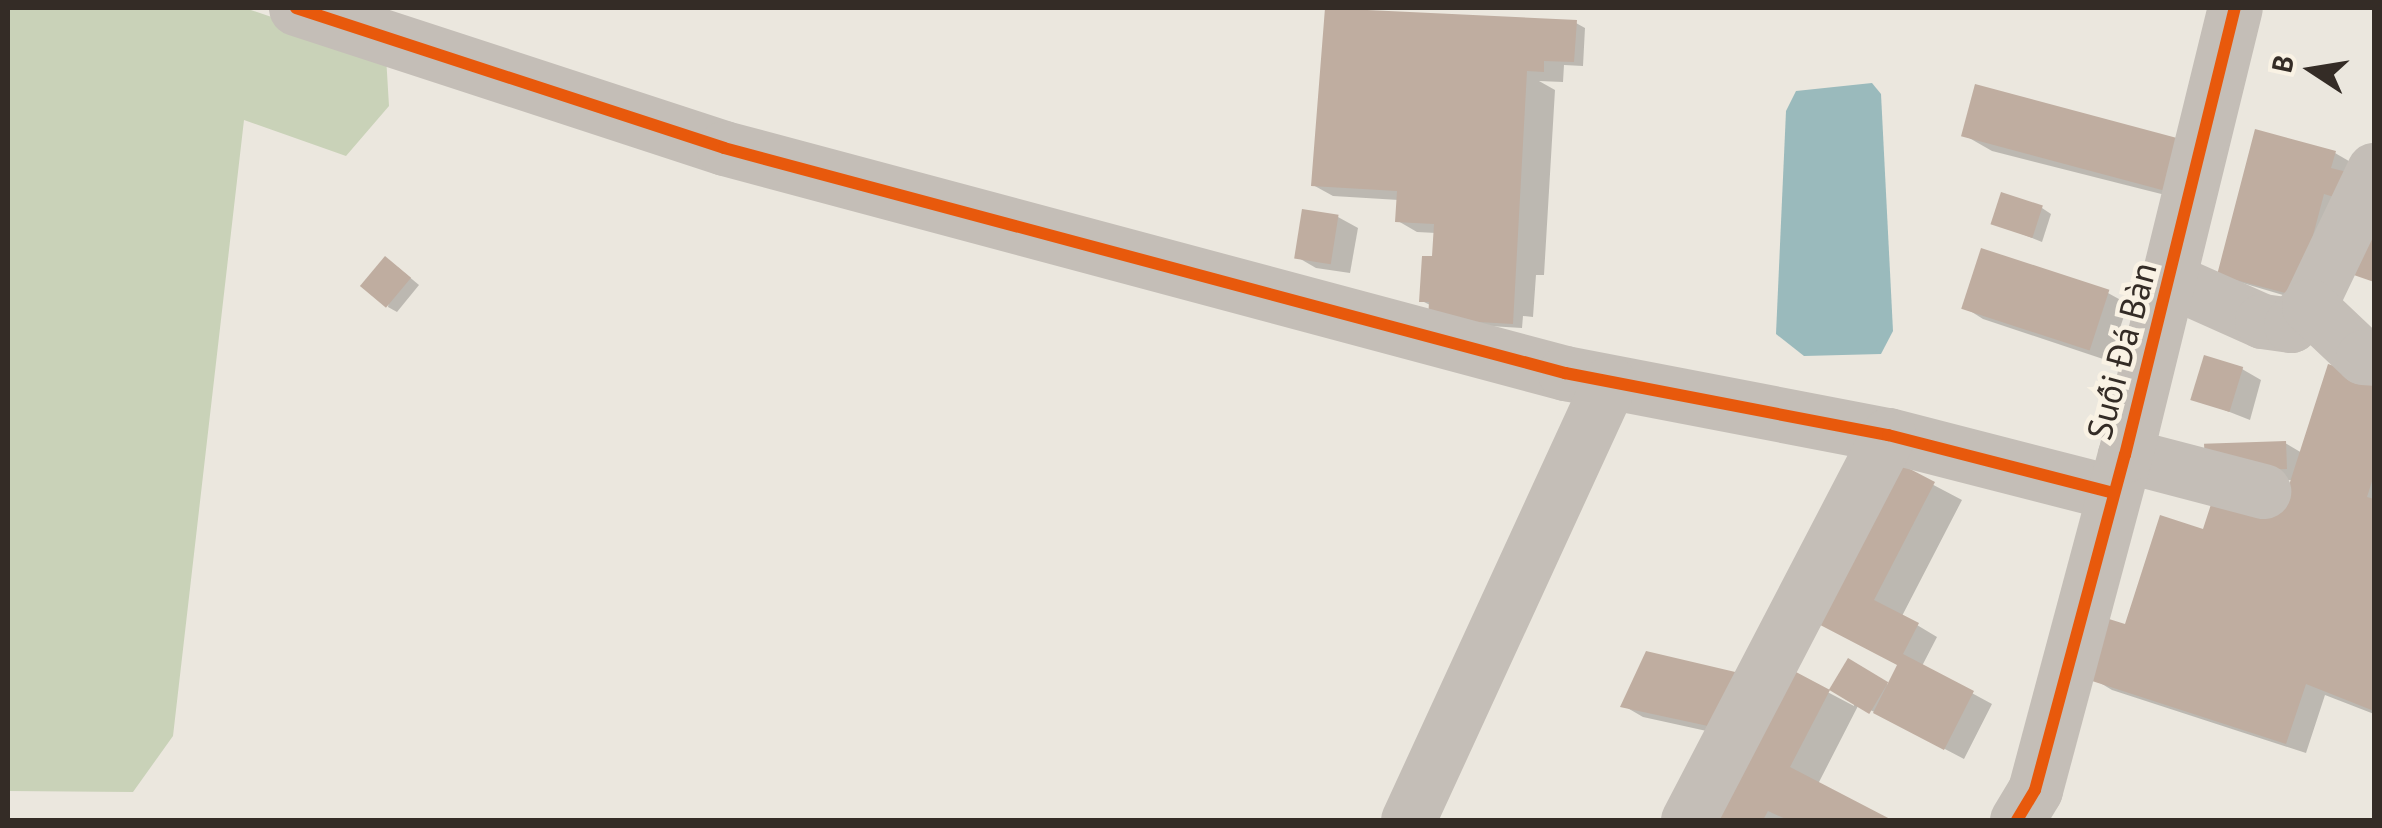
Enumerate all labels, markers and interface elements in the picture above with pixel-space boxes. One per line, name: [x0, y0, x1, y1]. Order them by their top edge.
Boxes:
north arrow: [2262, 20, 2362, 120]
text: B: [2262, 52, 2302, 76]
street label: Suối Đá Bàn: [2077, 258, 2165, 444]

